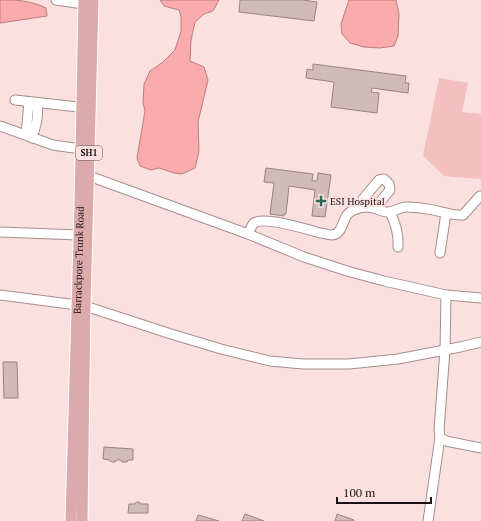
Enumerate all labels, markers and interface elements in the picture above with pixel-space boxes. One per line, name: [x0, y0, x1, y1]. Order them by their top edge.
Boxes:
road number: SH1: [76, 146, 102, 160]
marker: ESI Hospital: [315, 195, 327, 207]
place label: ESI Hospital: [330, 195, 385, 208]
street label: Barrackpore Trunk Road: [70, 206, 86, 314]
scale bar: [337, 479, 431, 505]
text: 100 m: [343, 485, 376, 500]

